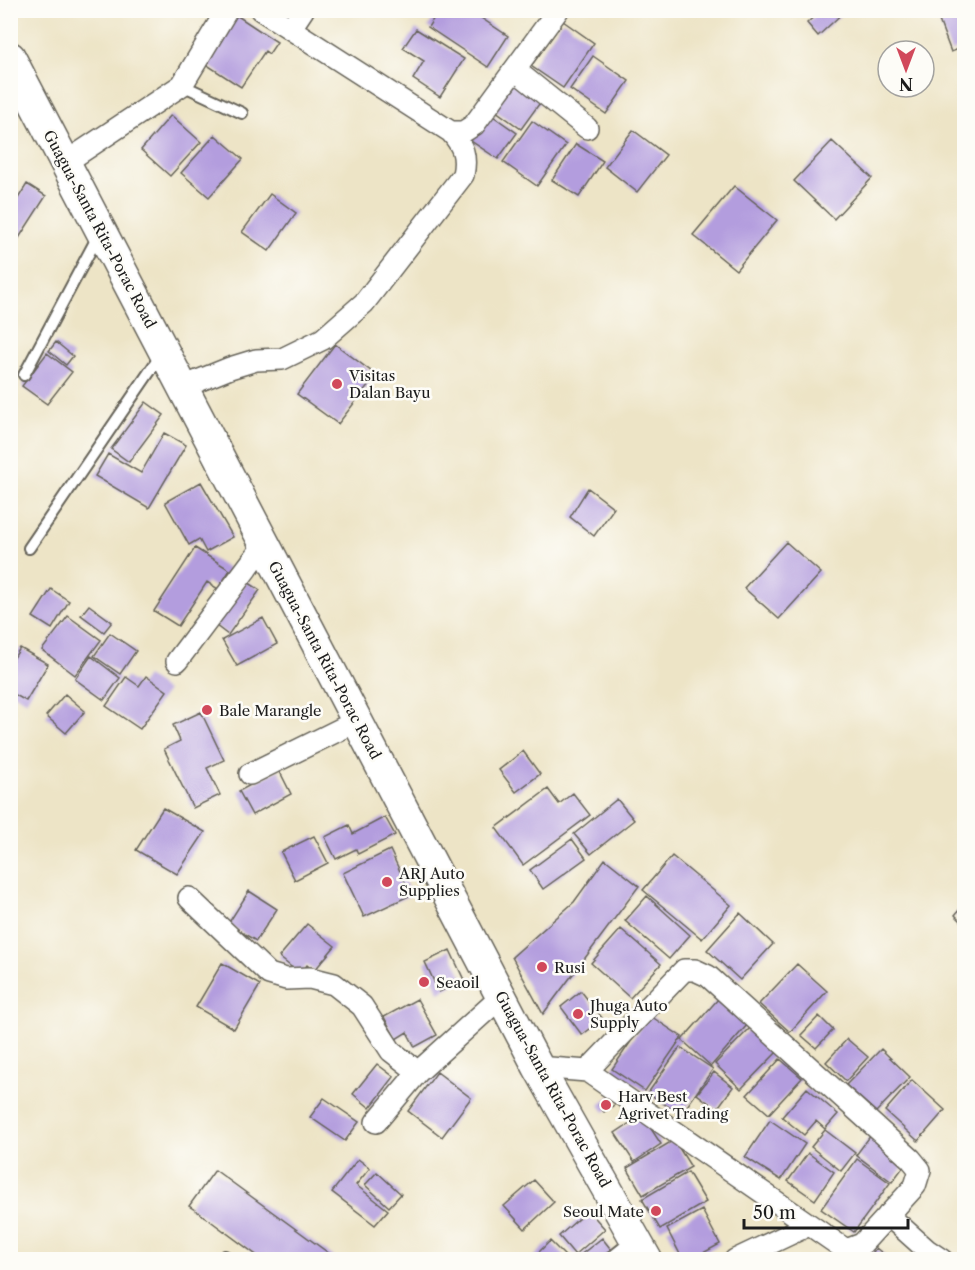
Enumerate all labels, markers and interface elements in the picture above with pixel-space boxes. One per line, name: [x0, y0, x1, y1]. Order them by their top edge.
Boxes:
north arrow: [876, 39, 936, 99]
text: N: [899, 74, 913, 94]
street label: Guagua-Santa Rita-Porac Road: [40, 127, 160, 331]
place label: Visitas Dalan Bayu: [348, 366, 430, 402]
marker: Visitas Dalan Bayu: [330, 377, 344, 391]
street label: Guagua-Santa Rita-Porac Road: [265, 558, 385, 762]
place label: Bale Marangle: [219, 701, 322, 720]
marker: Bale Marangle: [200, 703, 214, 717]
place label: ARJ Auto Supplies: [398, 864, 465, 900]
marker: ARJ Auto Supplies: [380, 875, 394, 889]
place label: Rusi: [554, 958, 586, 977]
marker: Rusi: [535, 960, 549, 974]
place label: Seaoil: [436, 973, 480, 992]
marker: Seaoil: [417, 975, 431, 989]
street label: Guagua-Santa Rita-Porac Road: [491, 987, 615, 1191]
place label: Jhuga Auto Supply: [588, 996, 668, 1032]
marker: Jhuga Auto Supply: [571, 1007, 585, 1021]
place label: Harv Best Agrivet Trading: [617, 1087, 728, 1123]
marker: Harv Best Agrivet Trading: [599, 1098, 613, 1112]
scale bar: [744, 1192, 908, 1230]
place label: Seoul Mate: [563, 1202, 644, 1221]
text: 50 m: [753, 1202, 796, 1224]
marker: Seoul Mate: [649, 1204, 663, 1218]

